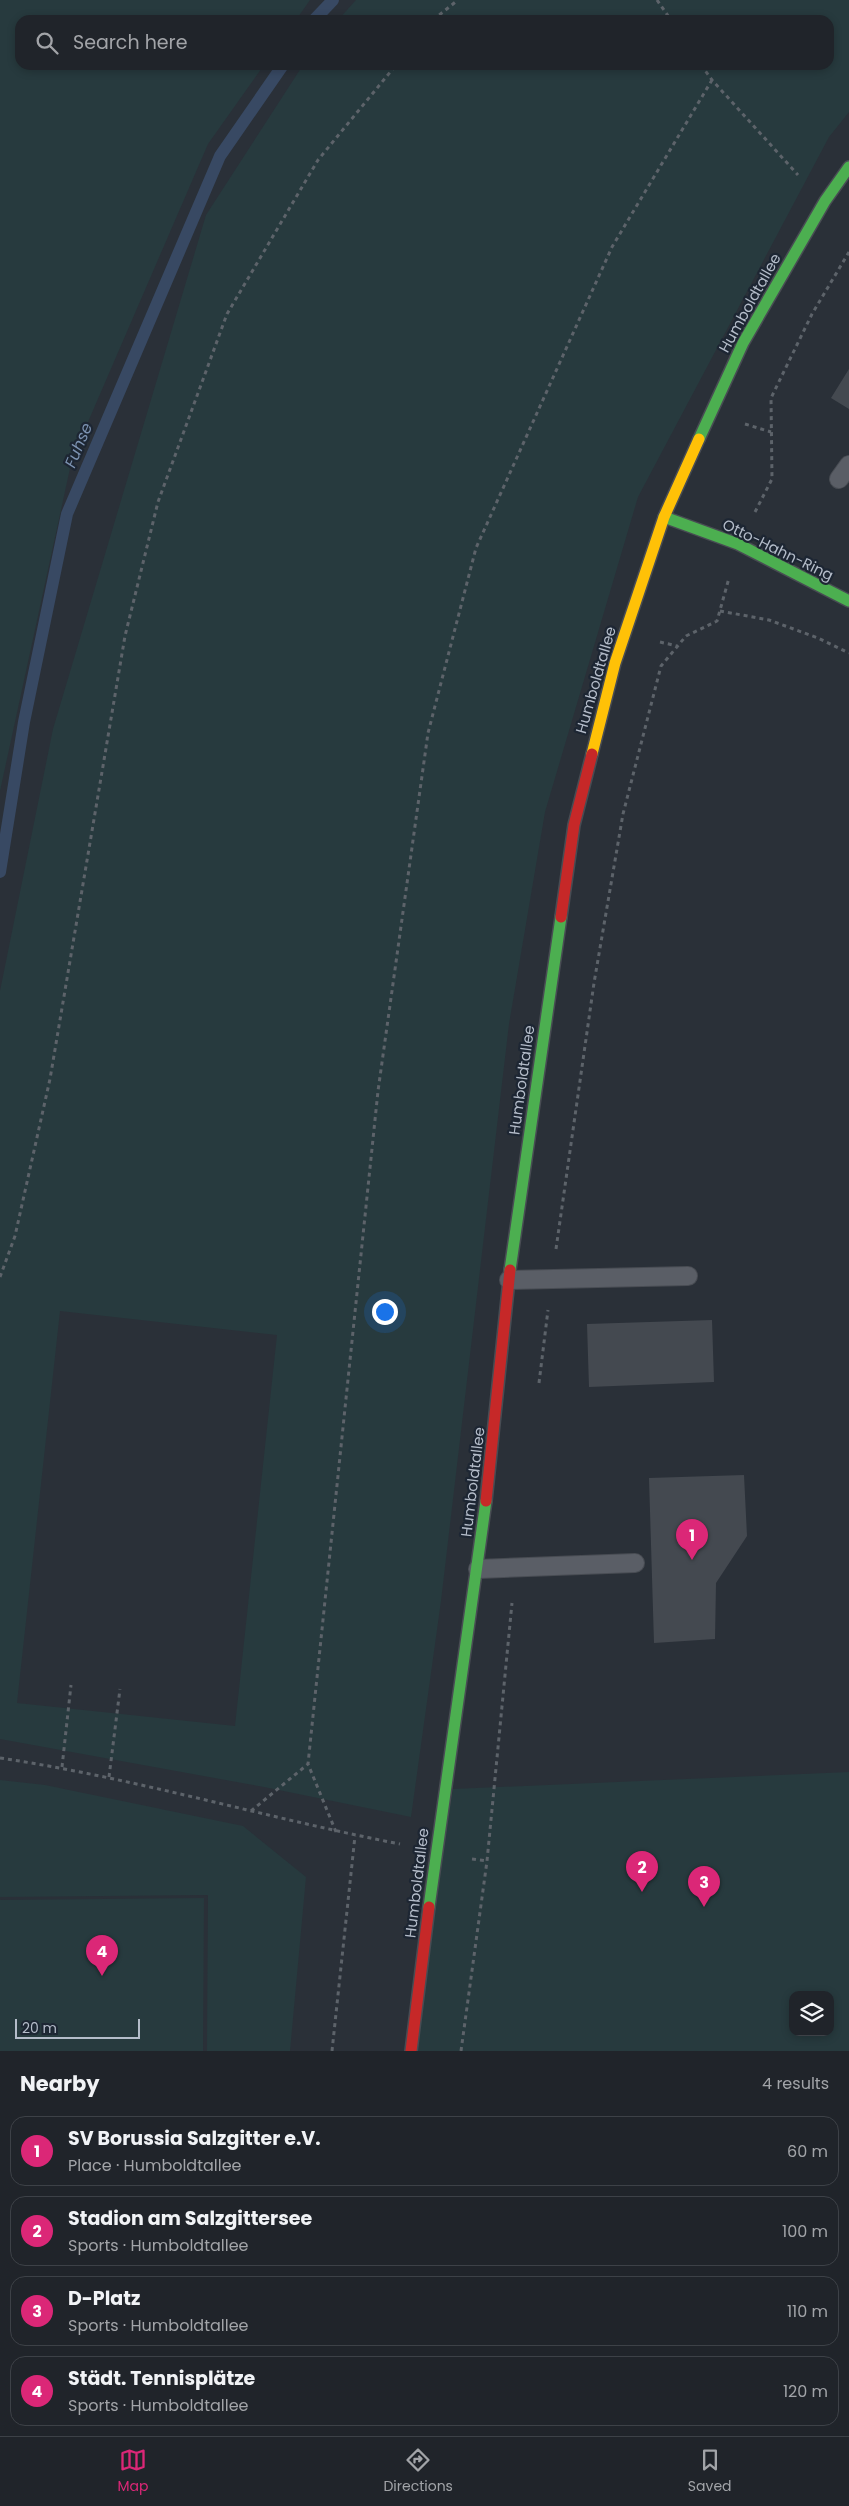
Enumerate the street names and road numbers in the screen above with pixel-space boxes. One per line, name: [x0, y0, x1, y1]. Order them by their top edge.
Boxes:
street label: Humboldtallee: [714, 249, 786, 356]
street label: Otto-Hahn-Ring: [719, 514, 837, 586]
street label: Humboldtallee: [570, 624, 621, 736]
street label: Humboldtallee: [503, 1024, 540, 1136]
street label: Humboldtallee: [455, 1426, 490, 1538]
street label: Humboldtallee: [399, 1827, 434, 1939]

